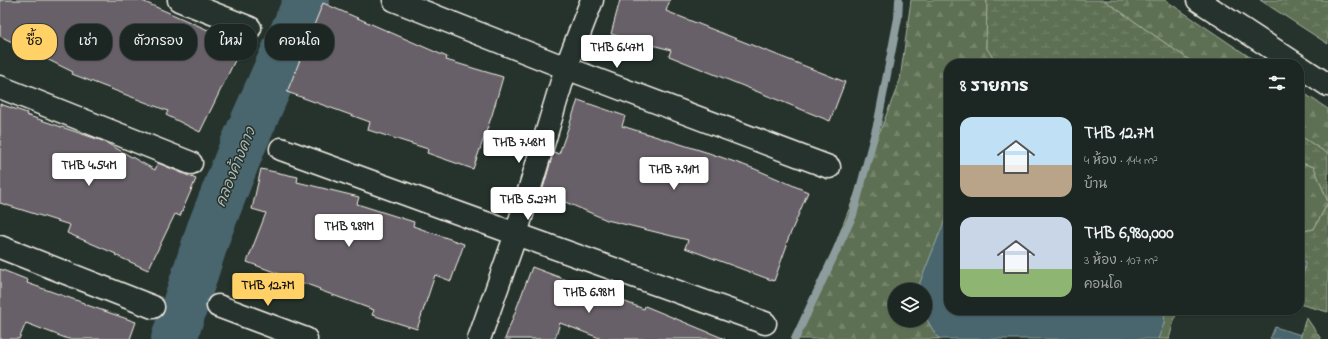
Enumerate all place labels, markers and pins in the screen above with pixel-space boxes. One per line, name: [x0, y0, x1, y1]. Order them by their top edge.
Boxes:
pin: THB 6.47M: [571, 35, 663, 69]
pin: THB 7.48M: [473, 130, 565, 164]
pin: THB 4.54M: [43, 153, 135, 187]
pin: THB 7.91M: [628, 157, 720, 191]
pin: THB 5.27M: [482, 187, 574, 221]
pin: THB 9.89M: [303, 214, 395, 248]
pin: THB 12.7M: [222, 273, 314, 307]
pin: THB 6.98M: [543, 280, 635, 314]

